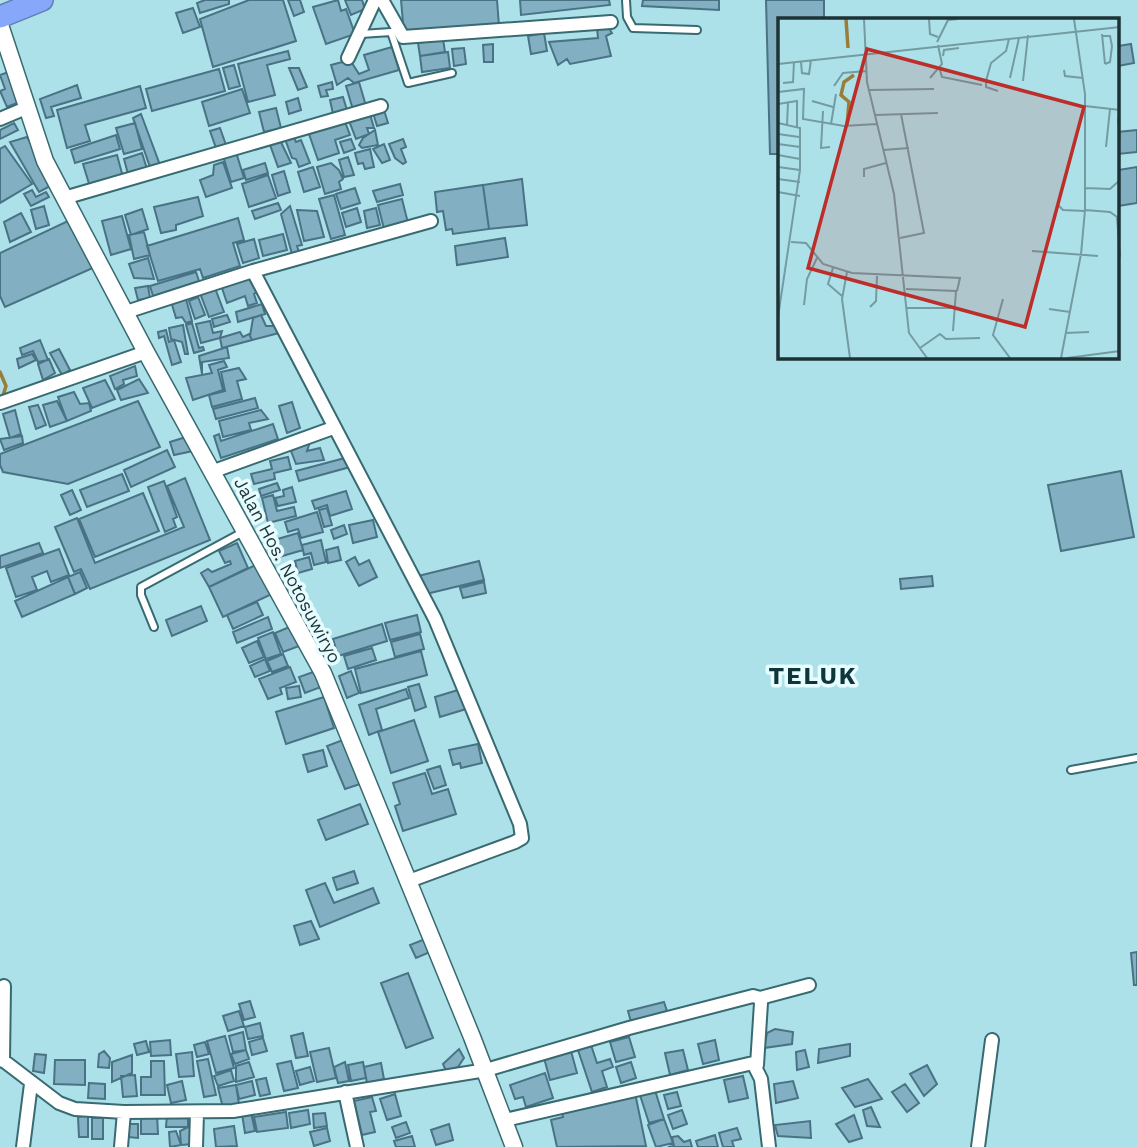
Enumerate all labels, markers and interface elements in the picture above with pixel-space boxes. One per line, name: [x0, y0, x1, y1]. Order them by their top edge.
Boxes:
inset map: [778, 18, 1120, 359]
street label: Jalan Hos. Notosuwiryo: [230, 474, 346, 666]
district label: TELUK: [769, 662, 857, 690]

